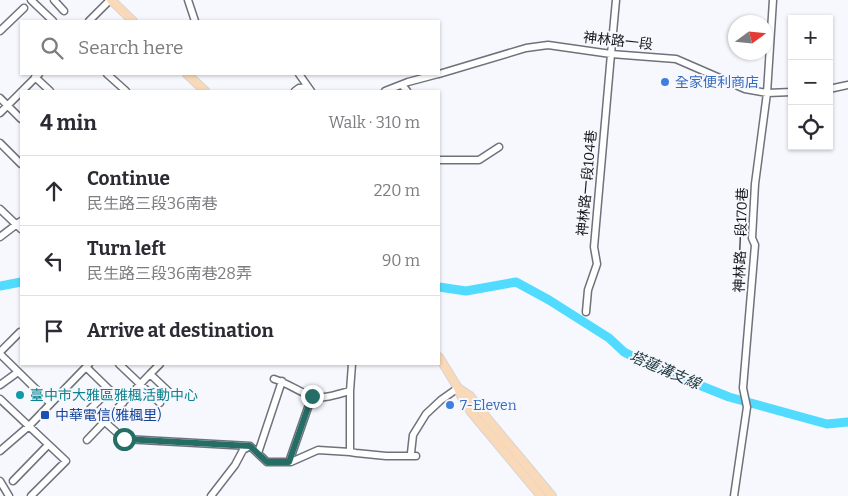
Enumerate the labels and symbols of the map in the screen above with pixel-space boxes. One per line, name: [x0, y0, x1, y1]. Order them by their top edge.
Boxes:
north arrow: [728, 15, 773, 60]
street label: 神林路一段: [582, 29, 654, 53]
place label: 全家便利商店: [675, 74, 759, 91]
marker: 全家便利商店: [659, 76, 671, 88]
street label: 神林路一段104巷: [574, 129, 600, 237]
street label: 神林路一段170巷: [731, 187, 751, 293]
water label: 塔蓮溝支線: [627, 347, 705, 394]
route end: [301, 385, 324, 408]
place label: 臺中市大雅區雅楓活動中心: [30, 387, 198, 404]
marker: 臺中市大雅區雅楓活動中心: [14, 389, 26, 401]
place label: 7-Eleven: [460, 397, 517, 414]
marker: 7-Eleven: [444, 399, 456, 411]
place label: 中華電信(雅楓里): [55, 407, 162, 424]
marker: 中華電信(雅楓里): [39, 409, 51, 421]
route start: [113, 428, 136, 451]

